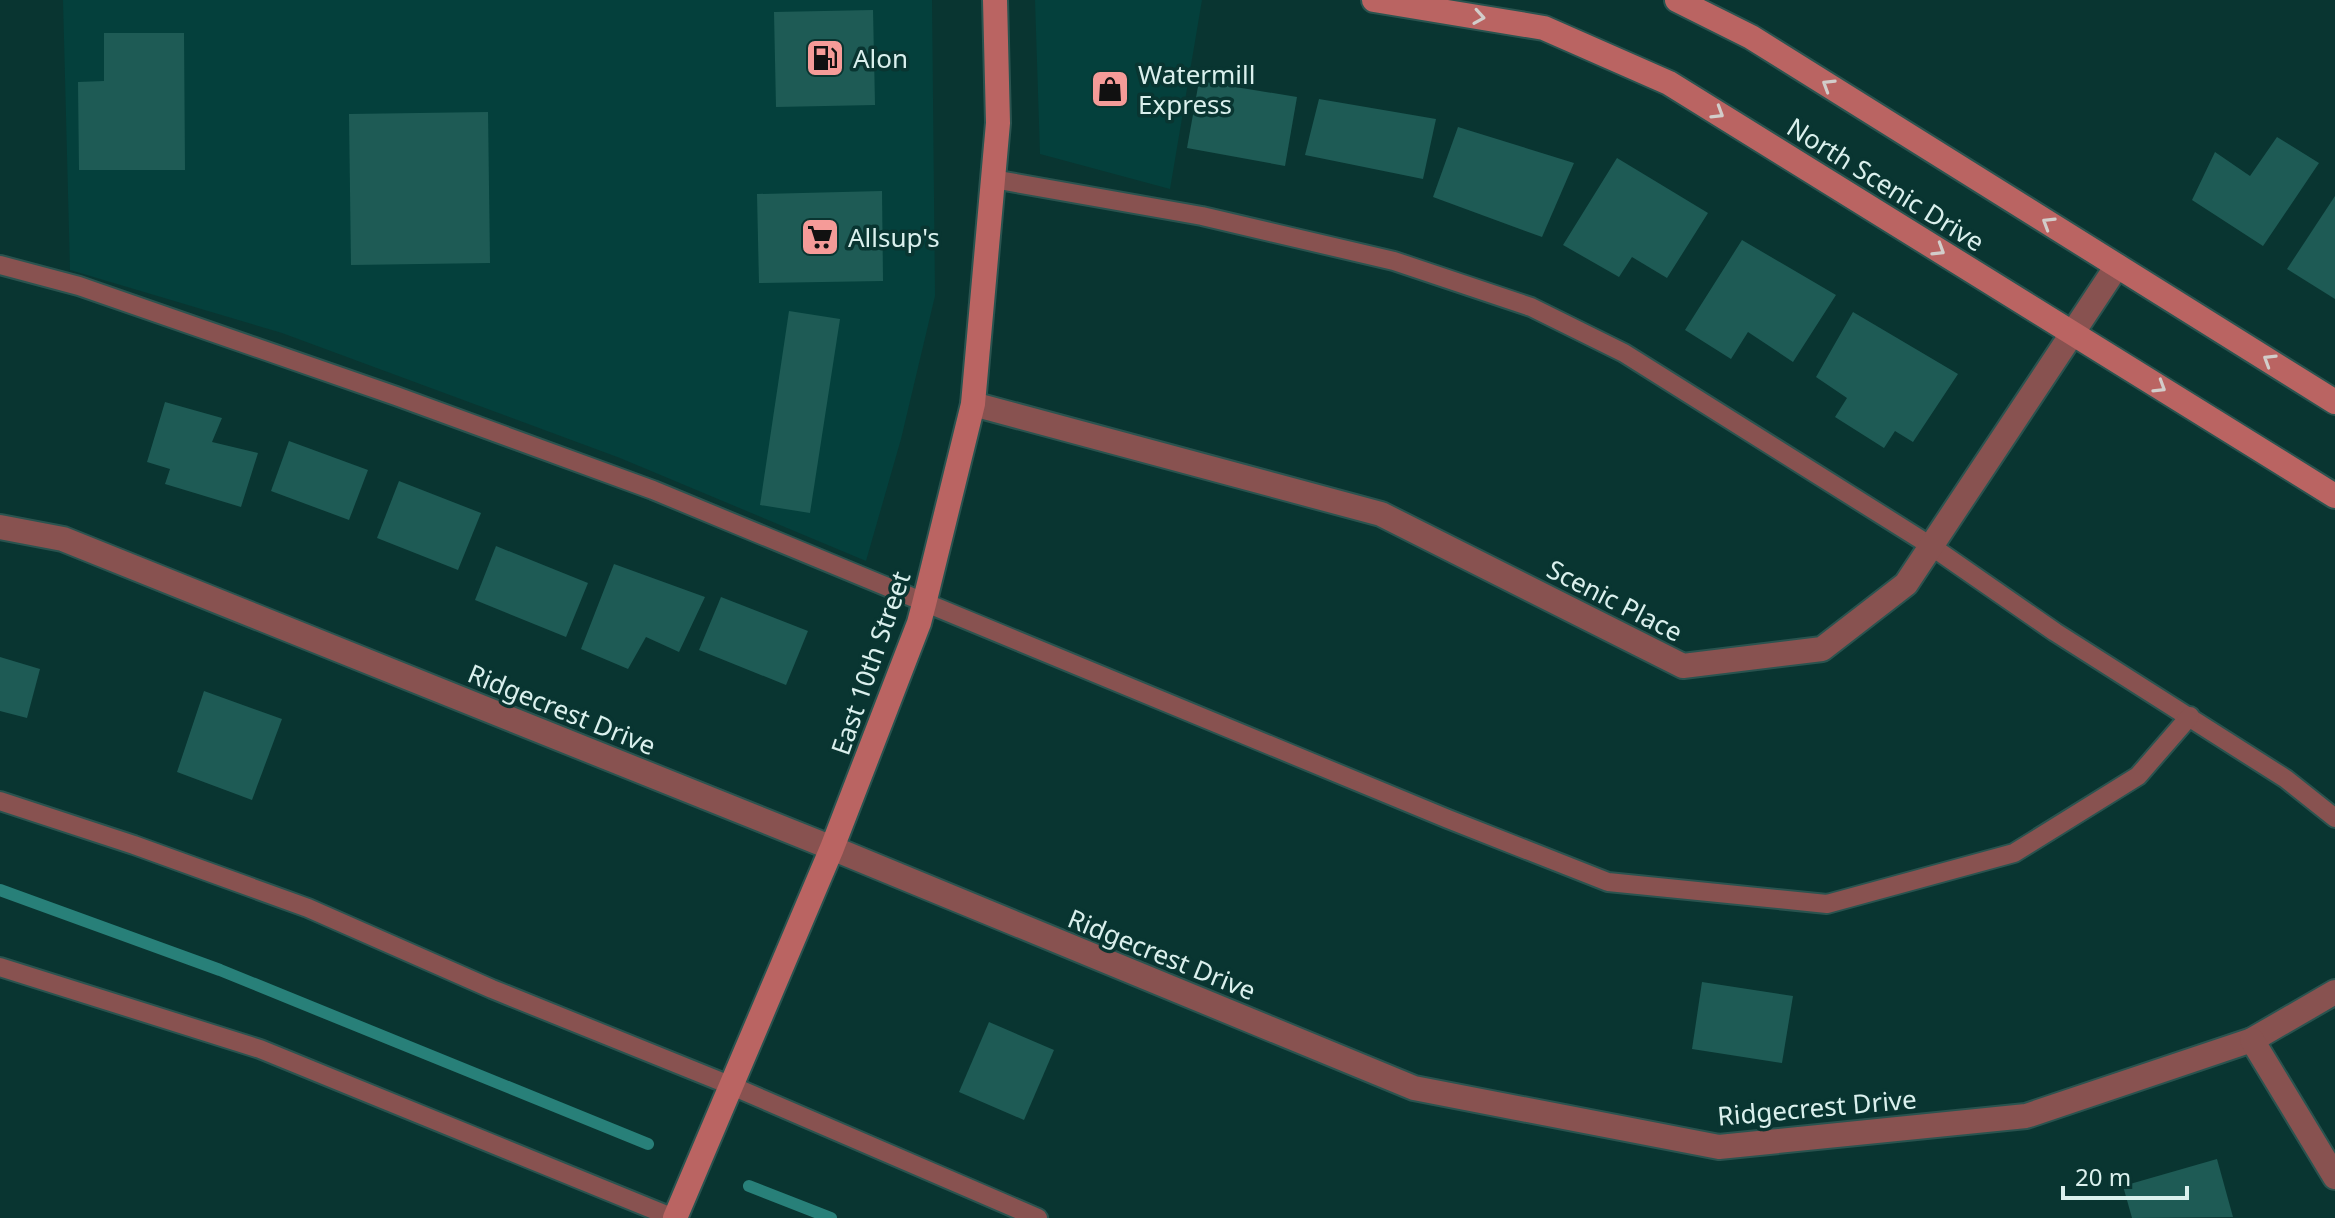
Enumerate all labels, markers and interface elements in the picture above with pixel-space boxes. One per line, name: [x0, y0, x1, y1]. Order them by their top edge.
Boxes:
one-way arrow: [1472, 8, 1485, 25]
fuel station icon: Alon: [804, 37, 846, 79]
place label: Alon: [853, 40, 908, 76]
place label: Watermill Express: [1138, 56, 1255, 122]
shop icon: Watermill Express: [1089, 68, 1131, 110]
one-way arrow: [1822, 79, 1837, 94]
one-way arrow: [1709, 103, 1723, 118]
street label: North Scenic Drive: [1781, 109, 1991, 259]
supermarket icon: Allsup's: [799, 216, 841, 258]
one-way arrow: [2042, 217, 2057, 232]
place label: Allsup's: [848, 219, 940, 255]
one-way arrow: [1930, 240, 1945, 255]
one-way arrow: [2263, 355, 2278, 370]
one-way arrow: [2151, 377, 2165, 392]
street label: Scenic Place: [1541, 550, 1689, 650]
street label: East 10th Street: [822, 566, 918, 760]
street label: Ridgecrest Drive: [463, 655, 661, 763]
street label: Ridgecrest Drive: [1063, 900, 1261, 1008]
street label: Ridgecrest Drive: [1716, 1080, 1918, 1134]
scale bar: [2063, 1150, 2187, 1200]
text: 20 m: [2075, 1160, 2131, 1193]

